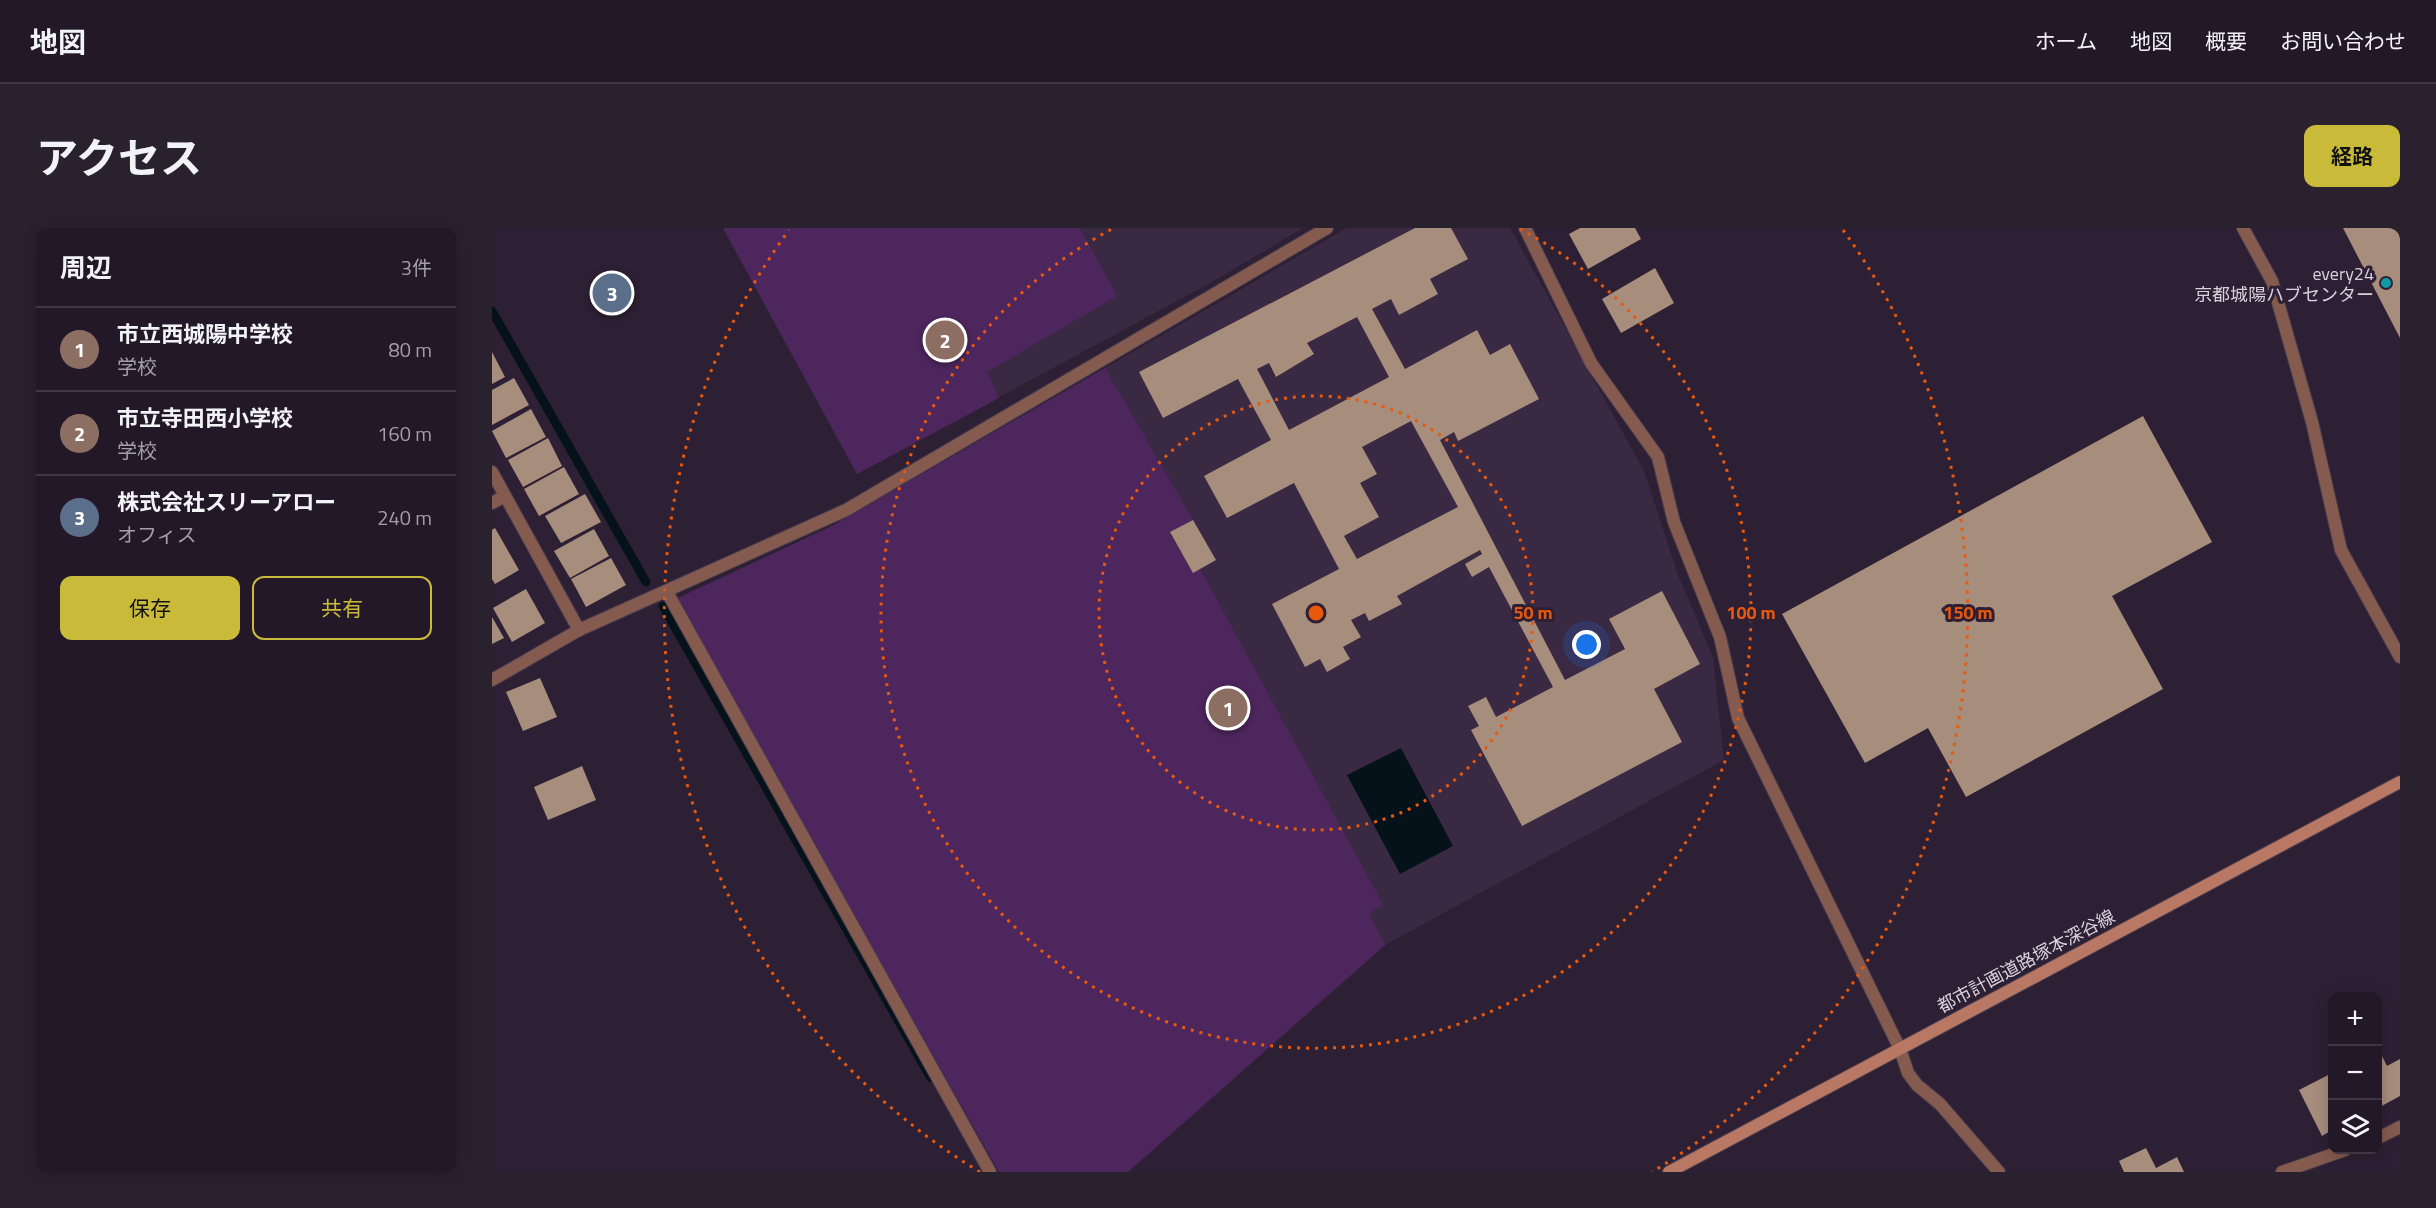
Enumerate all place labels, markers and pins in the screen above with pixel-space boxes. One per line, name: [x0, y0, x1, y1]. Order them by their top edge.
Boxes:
place label: every24 京都城陽ハブセンター: [2194, 260, 2374, 308]
pin: 3: [592, 270, 632, 316]
marker: every24 京都城陽ハブセンター: [2379, 276, 2393, 290]
pin: 2: [926, 318, 964, 362]
centre of rings: [1306, 603, 1326, 623]
pin: 1: [1208, 686, 1248, 730]

